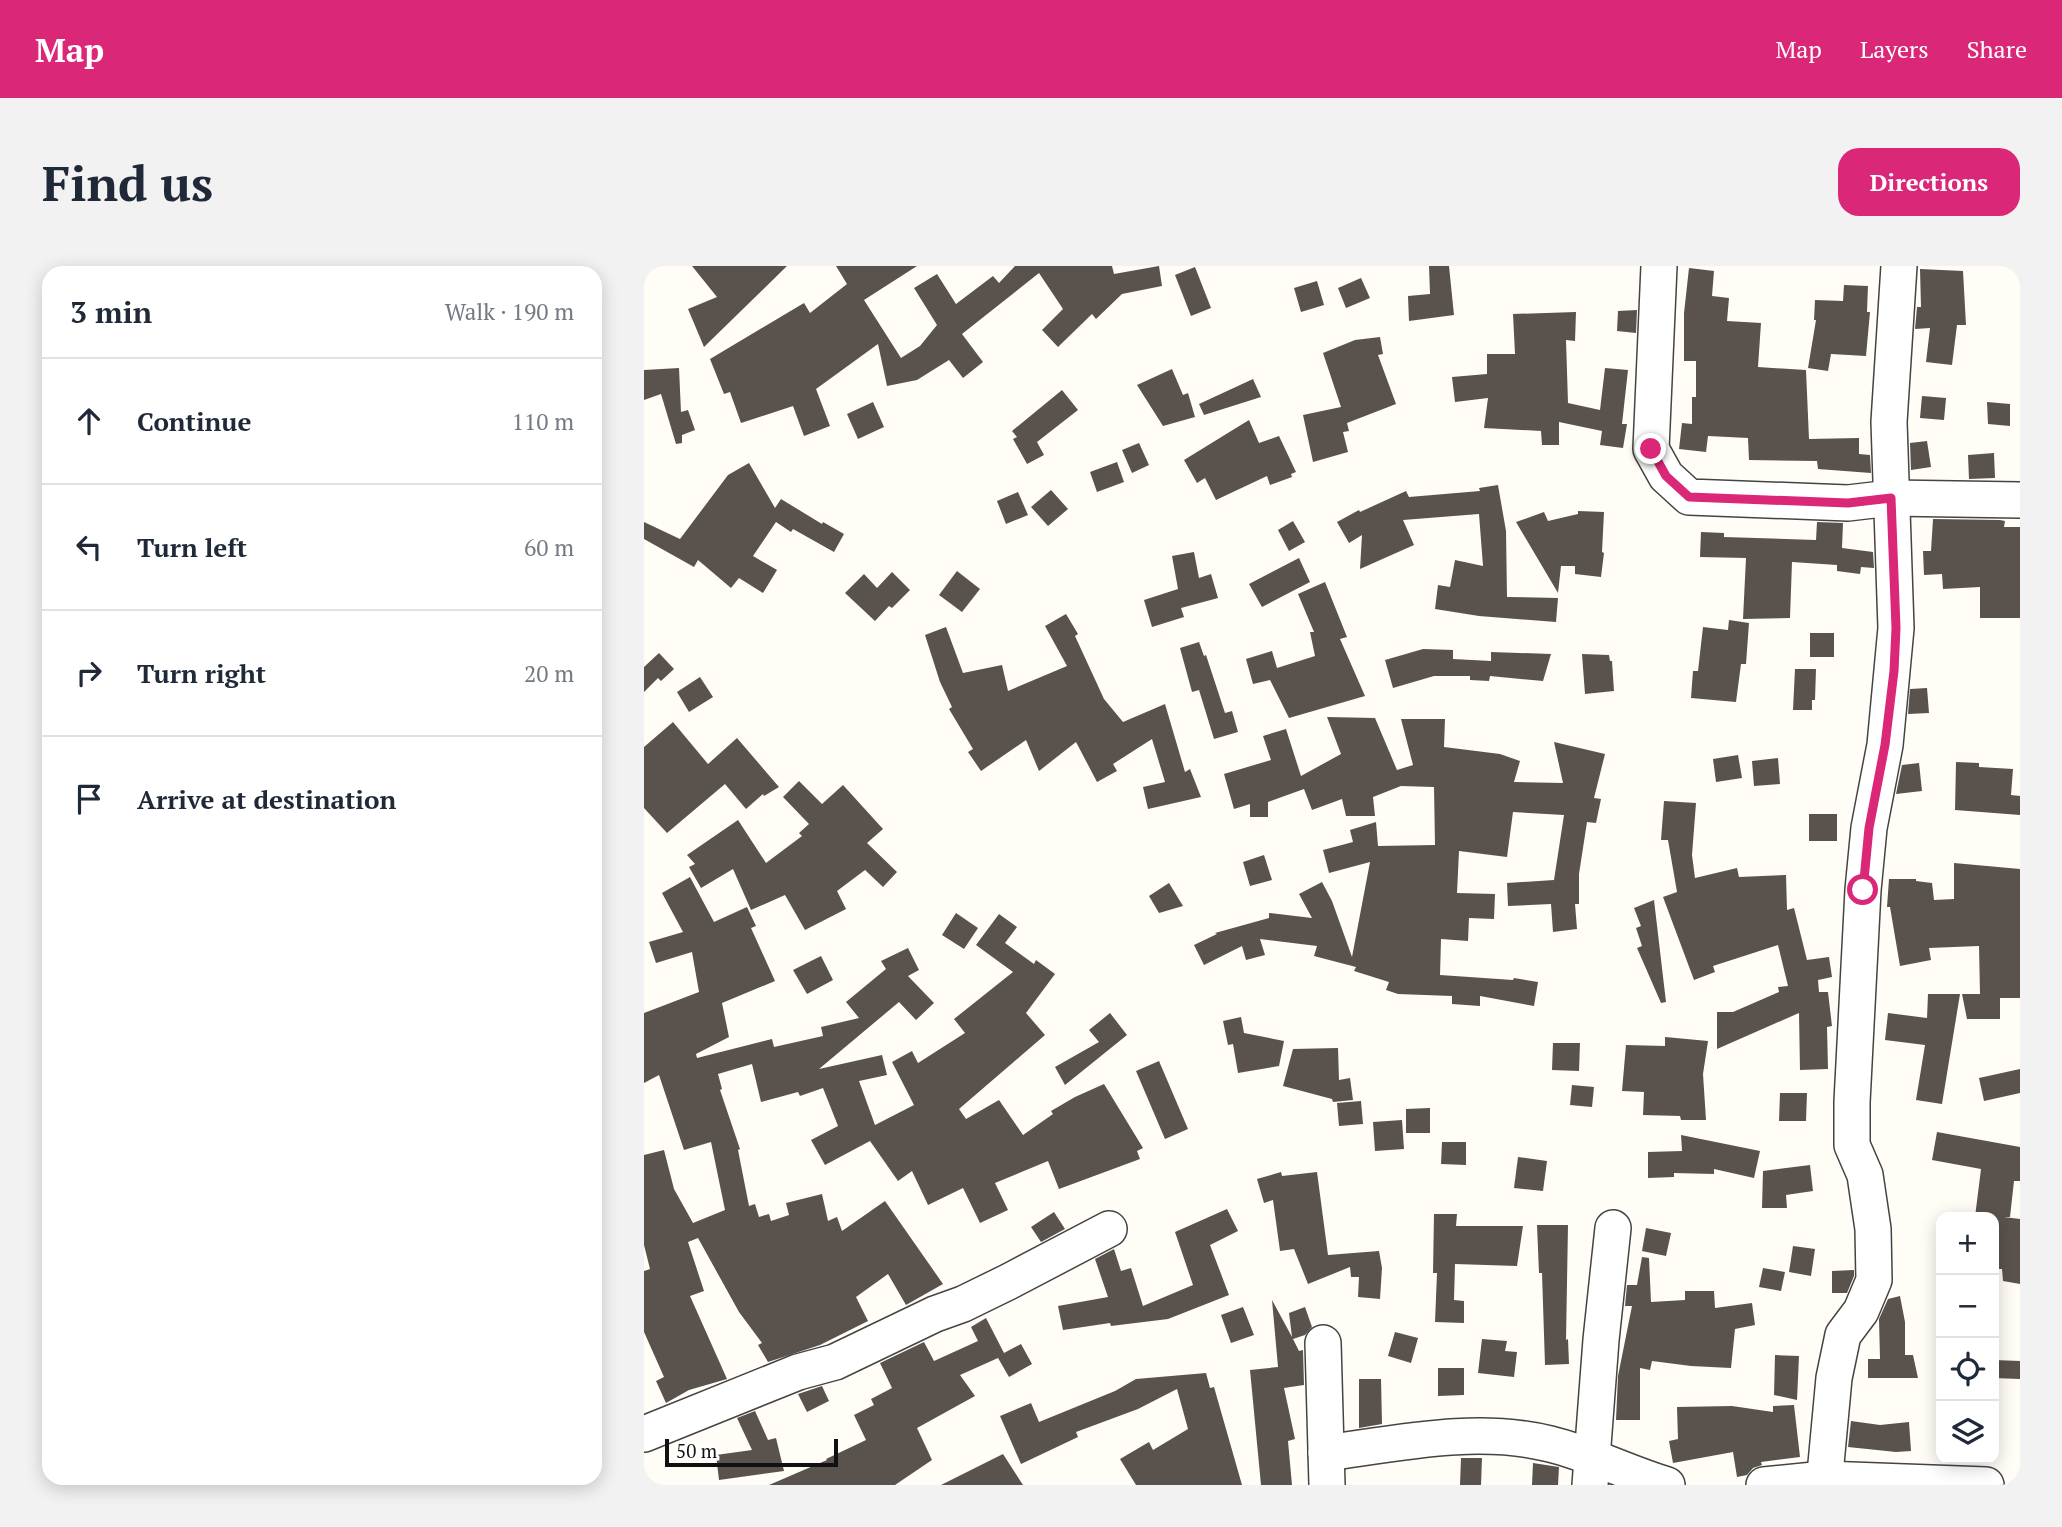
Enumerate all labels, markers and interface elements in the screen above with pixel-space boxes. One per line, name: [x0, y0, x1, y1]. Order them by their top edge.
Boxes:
text: Map: [35, 28, 104, 71]
text: Map: [1775, 33, 1822, 65]
text: Layers: [1860, 33, 1929, 65]
text: Share: [1967, 33, 2027, 65]
button: Directions: [1838, 148, 2020, 216]
text: Find us: [42, 150, 213, 215]
text: 3 min: [70, 292, 152, 332]
text: Walk · 190 m: [445, 296, 574, 327]
icon: ahead: [70, 402, 108, 440]
text: Continue: [137, 404, 251, 438]
text: 110 m: [512, 406, 574, 437]
route end: [1635, 433, 1666, 464]
icon: left: [70, 528, 108, 566]
text: Turn left: [137, 530, 247, 564]
text: 60 m: [524, 532, 574, 563]
icon: right: [70, 654, 108, 692]
text: Turn right: [137, 656, 266, 690]
text: 20 m: [524, 658, 574, 689]
icon: arrive: [70, 780, 108, 818]
text: Arrive at destination: [137, 782, 396, 816]
route start: [1847, 874, 1878, 905]
map controls: [1936, 1212, 1999, 1464]
button: +: [1936, 1212, 1999, 1275]
button: −: [1936, 1275, 1999, 1338]
button: locate: [1936, 1338, 1999, 1401]
button: layers: [1936, 1401, 1999, 1464]
scale bar: [665, 1436, 838, 1468]
text: 50 m: [676, 1438, 717, 1463]

